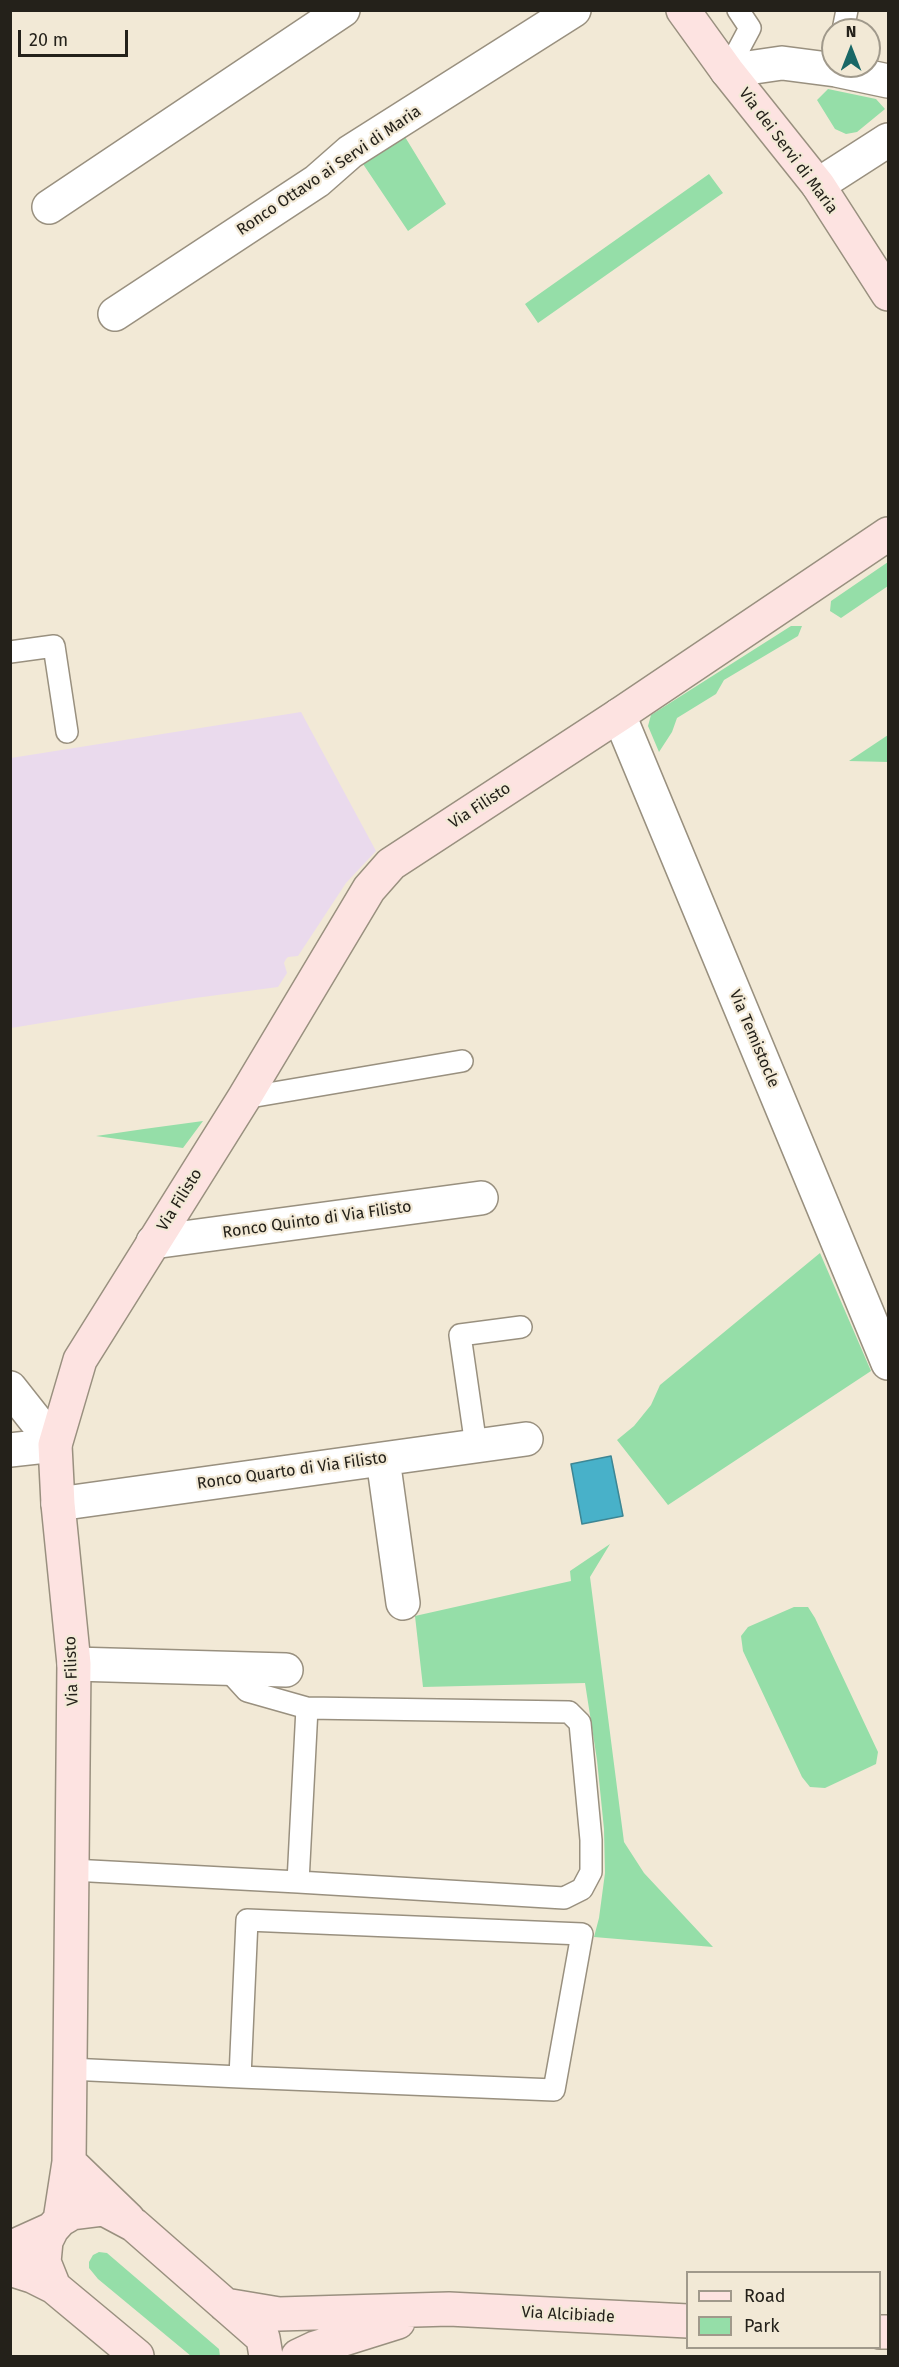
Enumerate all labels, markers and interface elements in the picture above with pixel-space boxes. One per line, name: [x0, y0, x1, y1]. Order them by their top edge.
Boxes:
scale bar: [21, 18, 130, 56]
north arrow: [821, 18, 881, 78]
text: N: [846, 22, 856, 41]
text: 20 m: [29, 29, 68, 51]
street label: Via dei Servi di Maria: [734, 84, 842, 218]
street label: Ronco Ottavo ai Servi di Maria: [233, 102, 425, 240]
street label: Via Filisto: [446, 779, 514, 833]
street label: Via Temistocle: [725, 987, 783, 1091]
street label: Via Filisto: [153, 1165, 207, 1235]
street label: Ronco Quinto di Via Filisto: [221, 1197, 413, 1243]
street label: Ronco Quarto di Via Filisto: [196, 1448, 388, 1494]
street label: Via Filisto: [61, 1636, 83, 1706]
legend: [686, 2271, 881, 2349]
text: Road: [744, 2285, 786, 2307]
street label: Via Alcibiade: [521, 2303, 615, 2327]
text: Park: [744, 2315, 779, 2337]

